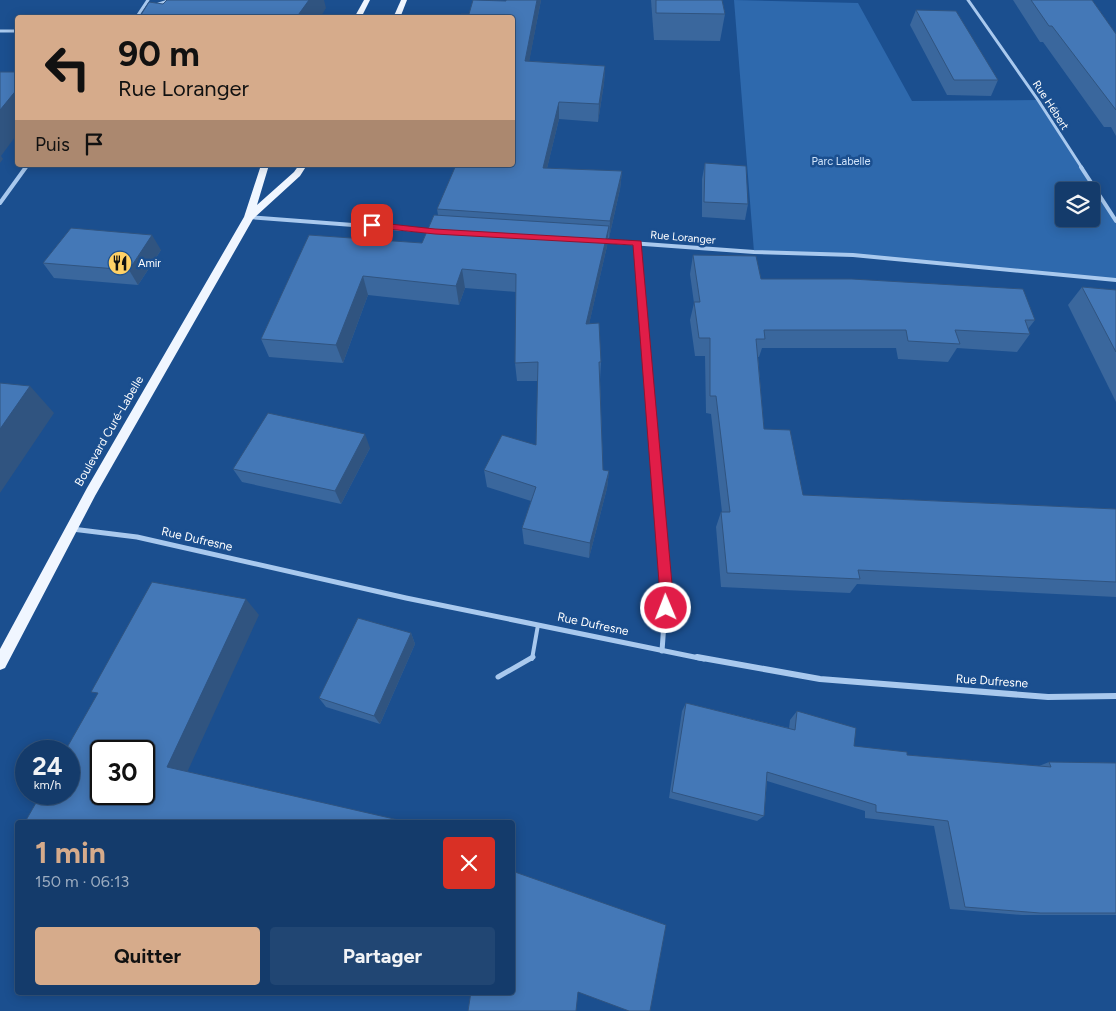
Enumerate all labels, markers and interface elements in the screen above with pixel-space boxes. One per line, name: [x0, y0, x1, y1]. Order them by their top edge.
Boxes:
text: 90 m: [118, 33, 200, 75]
icon: left: [35, 35, 100, 100]
text: Rue Loranger: [118, 75, 249, 102]
street label: Rue Hébert: [1030, 78, 1071, 132]
icon: arrive: [80, 130, 108, 158]
text: Puis: [35, 133, 70, 156]
park label: Parc Labelle: [812, 155, 870, 168]
map controls: [1055, 182, 1100, 227]
button: layers: [1055, 182, 1100, 227]
pin: [351, 204, 393, 246]
icon: arrive: [358, 211, 386, 239]
street label: Rue Loranger: [650, 228, 716, 247]
restaurant icon: Amir: [107, 250, 133, 276]
place label: Amir: [138, 257, 161, 270]
street label: Boulevard Curé-Labelle: [72, 373, 147, 489]
street label: Rue Dufresne: [160, 524, 234, 554]
position arrow: [639, 581, 691, 633]
street label: Rue Dufresne: [556, 610, 630, 638]
street label: Rue Dufresne: [955, 671, 1029, 691]
speed limit sign: 30: [90, 740, 155, 805]
text: 24: [32, 751, 63, 781]
text: km/h: [34, 778, 61, 792]
text: 1 min: [35, 834, 106, 871]
button: close: [443, 837, 495, 889]
text: 150 m · 06:13: [35, 872, 129, 891]
button: Quitter: [35, 927, 260, 985]
button: Partager: [270, 927, 495, 985]

